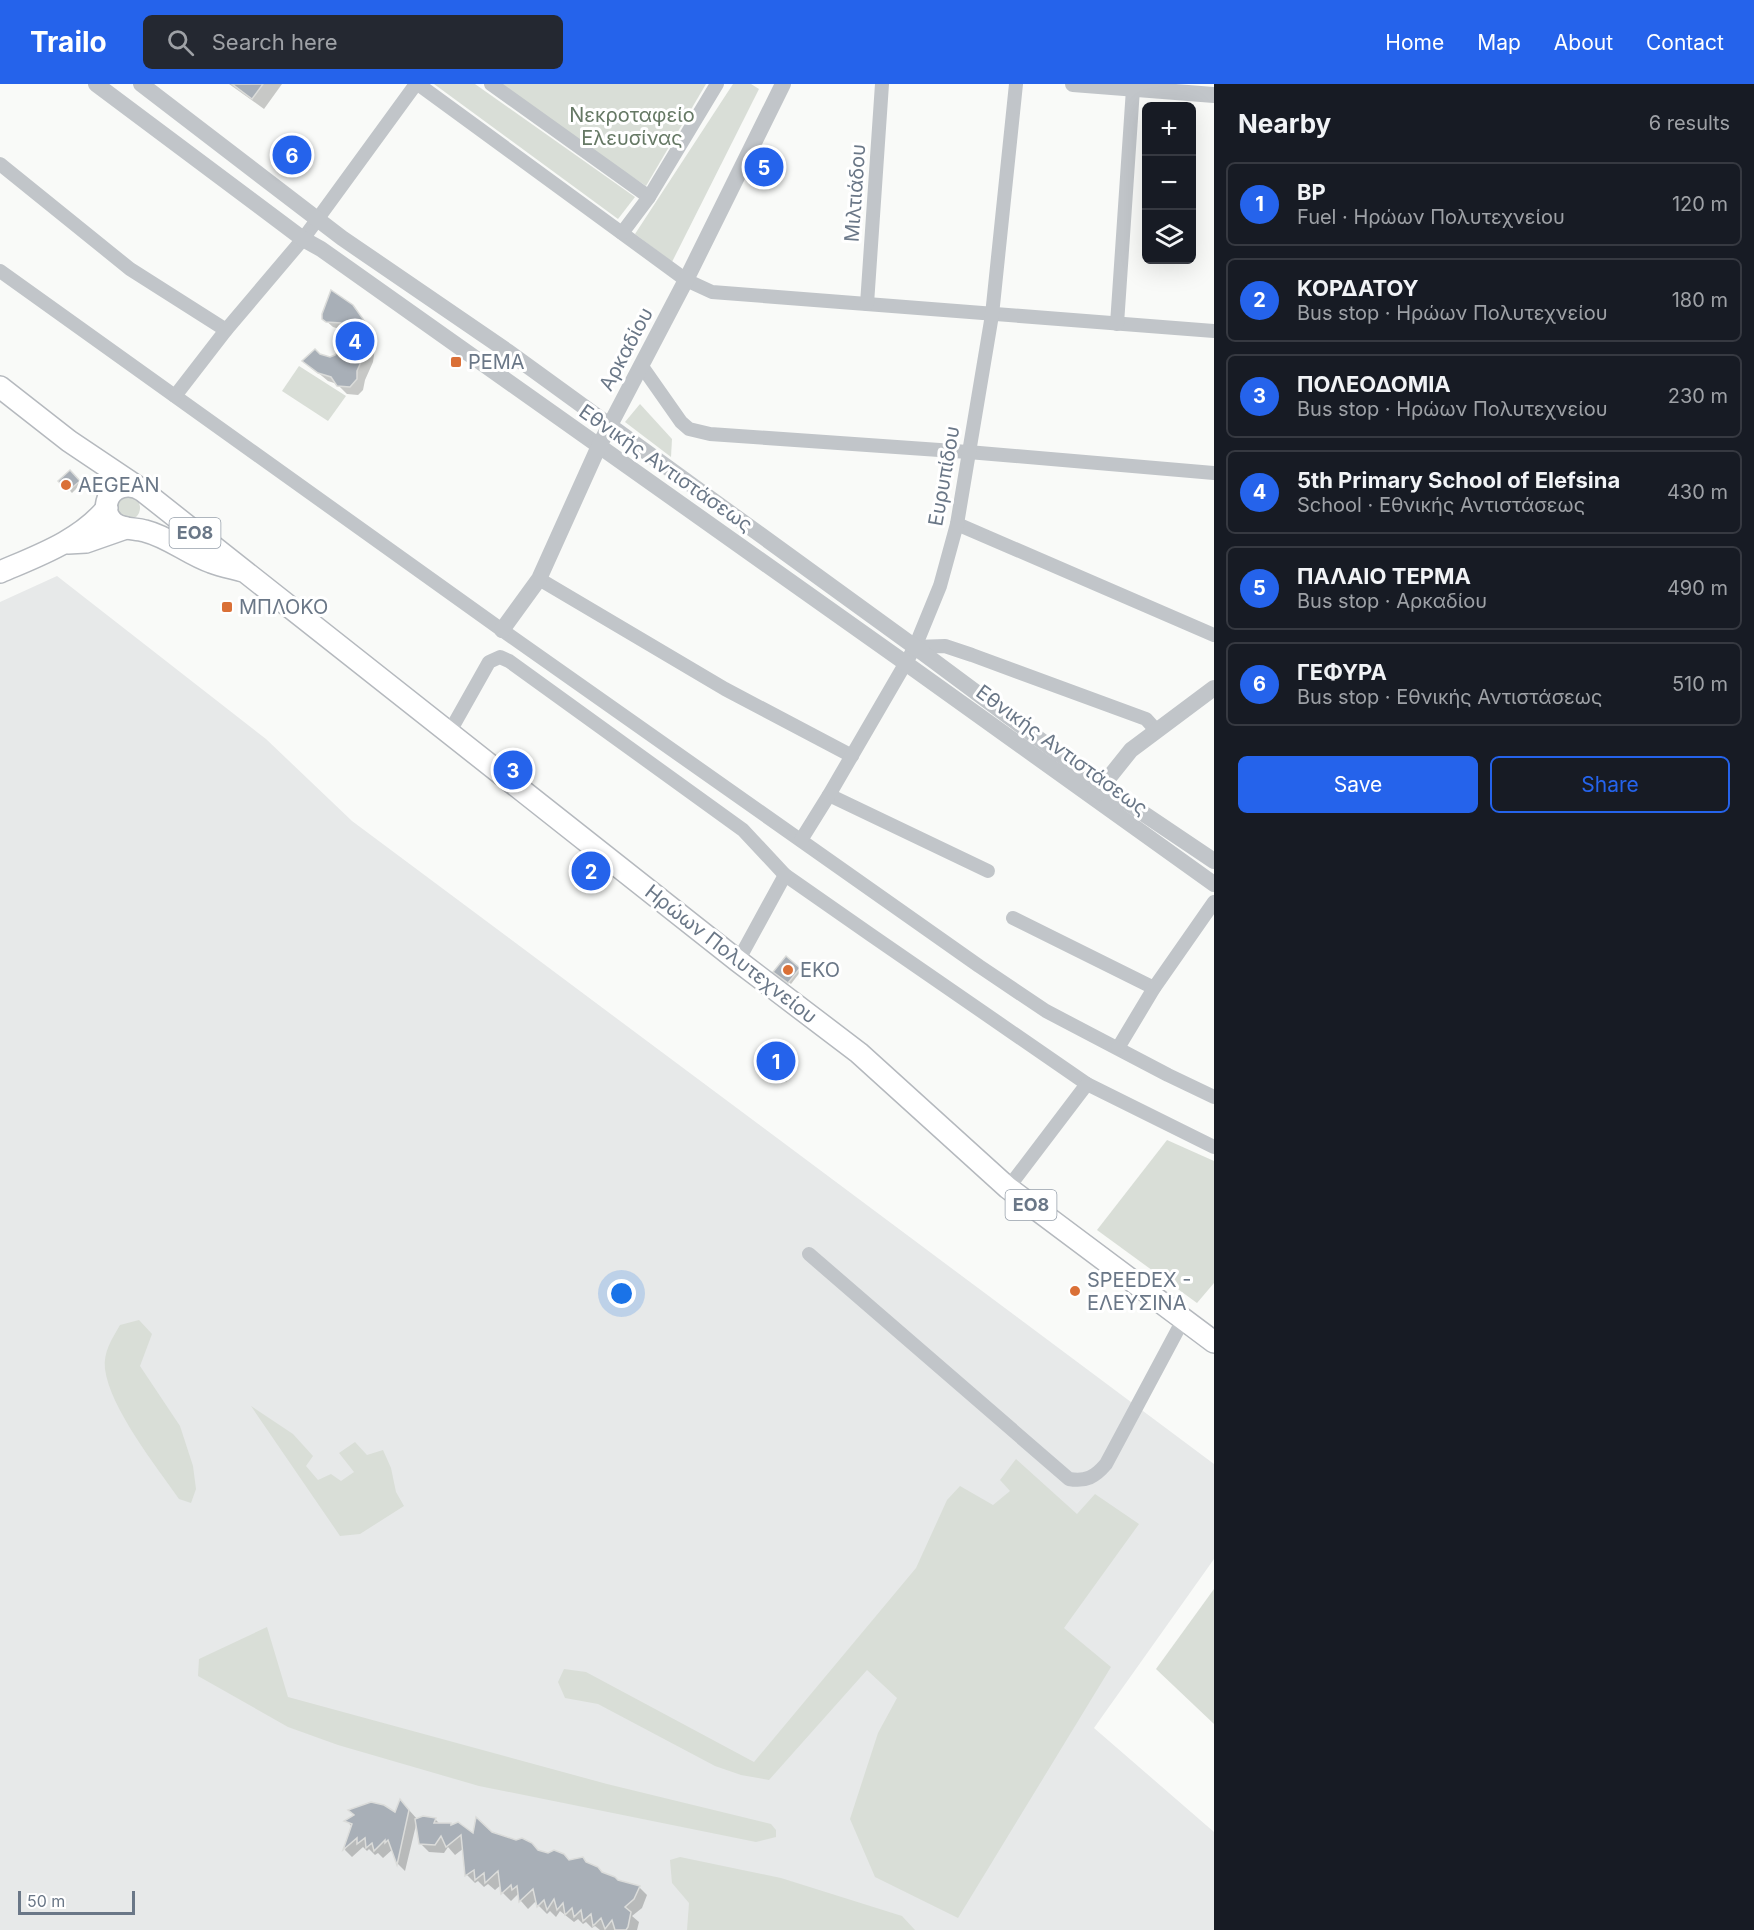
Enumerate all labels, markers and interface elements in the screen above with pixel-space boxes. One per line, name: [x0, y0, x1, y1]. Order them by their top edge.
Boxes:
search box: [143, 15, 563, 69]
text: Trailo: [30, 25, 107, 59]
icon: search: [164, 26, 197, 59]
text: Search here: [212, 29, 338, 55]
text: Home: [1385, 30, 1444, 55]
text: Map: [1477, 30, 1521, 55]
text: About: [1554, 30, 1613, 55]
text: Contact: [1646, 30, 1724, 55]
map controls: [1142, 102, 1196, 264]
button: +: [1142, 102, 1196, 156]
park label: Νεκροταφείο Ελευσίνας: [569, 103, 695, 150]
text: Nearby: [1238, 108, 1331, 139]
text: 6 results: [1649, 111, 1730, 135]
pin: 6: [272, 132, 312, 178]
street label: Μιλτιάδου: [840, 143, 870, 243]
pin: 5: [744, 144, 783, 190]
button: −: [1142, 156, 1196, 210]
text: BP: [1297, 179, 1326, 205]
text: 1: [1255, 192, 1264, 216]
text: 120 m: [1672, 192, 1728, 216]
text: Fuel · Ηρώων Πολυτεχνείου: [1297, 205, 1565, 229]
button: layers: [1142, 210, 1196, 264]
text: ΚΟΡΔΑΤΟΥ: [1297, 275, 1419, 301]
text: 2: [1253, 288, 1266, 312]
text: 180 m: [1672, 288, 1728, 312]
text: Bus stop · Ηρώων Πολυτεχνείου: [1297, 301, 1608, 325]
street label: Αρκαδίου: [594, 303, 658, 395]
pin: 4: [336, 318, 374, 364]
place label: ΡΕΜΑ: [468, 350, 525, 374]
marker: ΡΕΜΑ: [449, 355, 463, 369]
text: ΠΟΛΕΟΔΟΜΙΑ: [1297, 371, 1451, 397]
text: 3: [1253, 384, 1266, 408]
text: 230 m: [1668, 384, 1728, 408]
text: Bus stop · Ηρώων Πολυτεχνείου: [1297, 397, 1608, 421]
street label: Εθνικής Αντιστάσεως: [575, 399, 757, 537]
street label: Ευρυπίδου: [923, 424, 965, 528]
text: 5th Primary School of Elefsina: [1297, 467, 1620, 493]
place label: AEGEAN: [78, 473, 160, 497]
marker: AEGEAN: [59, 478, 73, 492]
text: 4: [1253, 480, 1266, 504]
text: 430 m: [1667, 480, 1728, 504]
text: School · Εθνικής Αντιστάσεως: [1297, 493, 1585, 517]
road number: ΕΟ8: [170, 518, 220, 548]
text: ΠΑΛΑΙΟ ΤΕΡΜΑ: [1297, 563, 1471, 589]
text: 5: [1253, 576, 1266, 600]
text: 490 m: [1667, 576, 1728, 600]
text: Bus stop · Αρκαδίου: [1297, 589, 1487, 613]
place label: ΜΠΛΟΚΟ: [239, 595, 328, 619]
marker: ΜΠΛΟΚΟ: [220, 600, 234, 614]
text: ΓΕΦΥΡΑ: [1297, 659, 1387, 685]
text: 6: [1253, 672, 1266, 696]
text: 510 m: [1672, 672, 1728, 696]
street label: Εθνικής Αντιστάσεως: [972, 680, 1152, 820]
text: Bus stop · Εθνικής Αντιστάσεως: [1297, 685, 1602, 709]
pin: 3: [494, 748, 532, 792]
button: Save: [1238, 756, 1478, 813]
button: Share: [1490, 756, 1730, 813]
pin: 2: [572, 848, 610, 894]
street label: Ηρώων Πολυτεχνείου: [640, 879, 822, 1029]
place label: EKO: [800, 958, 840, 982]
marker: EKO: [781, 963, 795, 977]
pin: 1: [756, 1038, 796, 1084]
road number: ΕΟ8: [1006, 1190, 1056, 1220]
place label: SPEEDEX - ΕΛΕΥΣΙΝΑ: [1087, 1268, 1192, 1315]
your location: [607, 1279, 636, 1308]
marker: SPEEDEX - ΕΛΕΥΣΙΝΑ: [1068, 1284, 1082, 1298]
scale bar: [18, 1888, 135, 1916]
text: 50 m: [27, 1891, 65, 1911]

